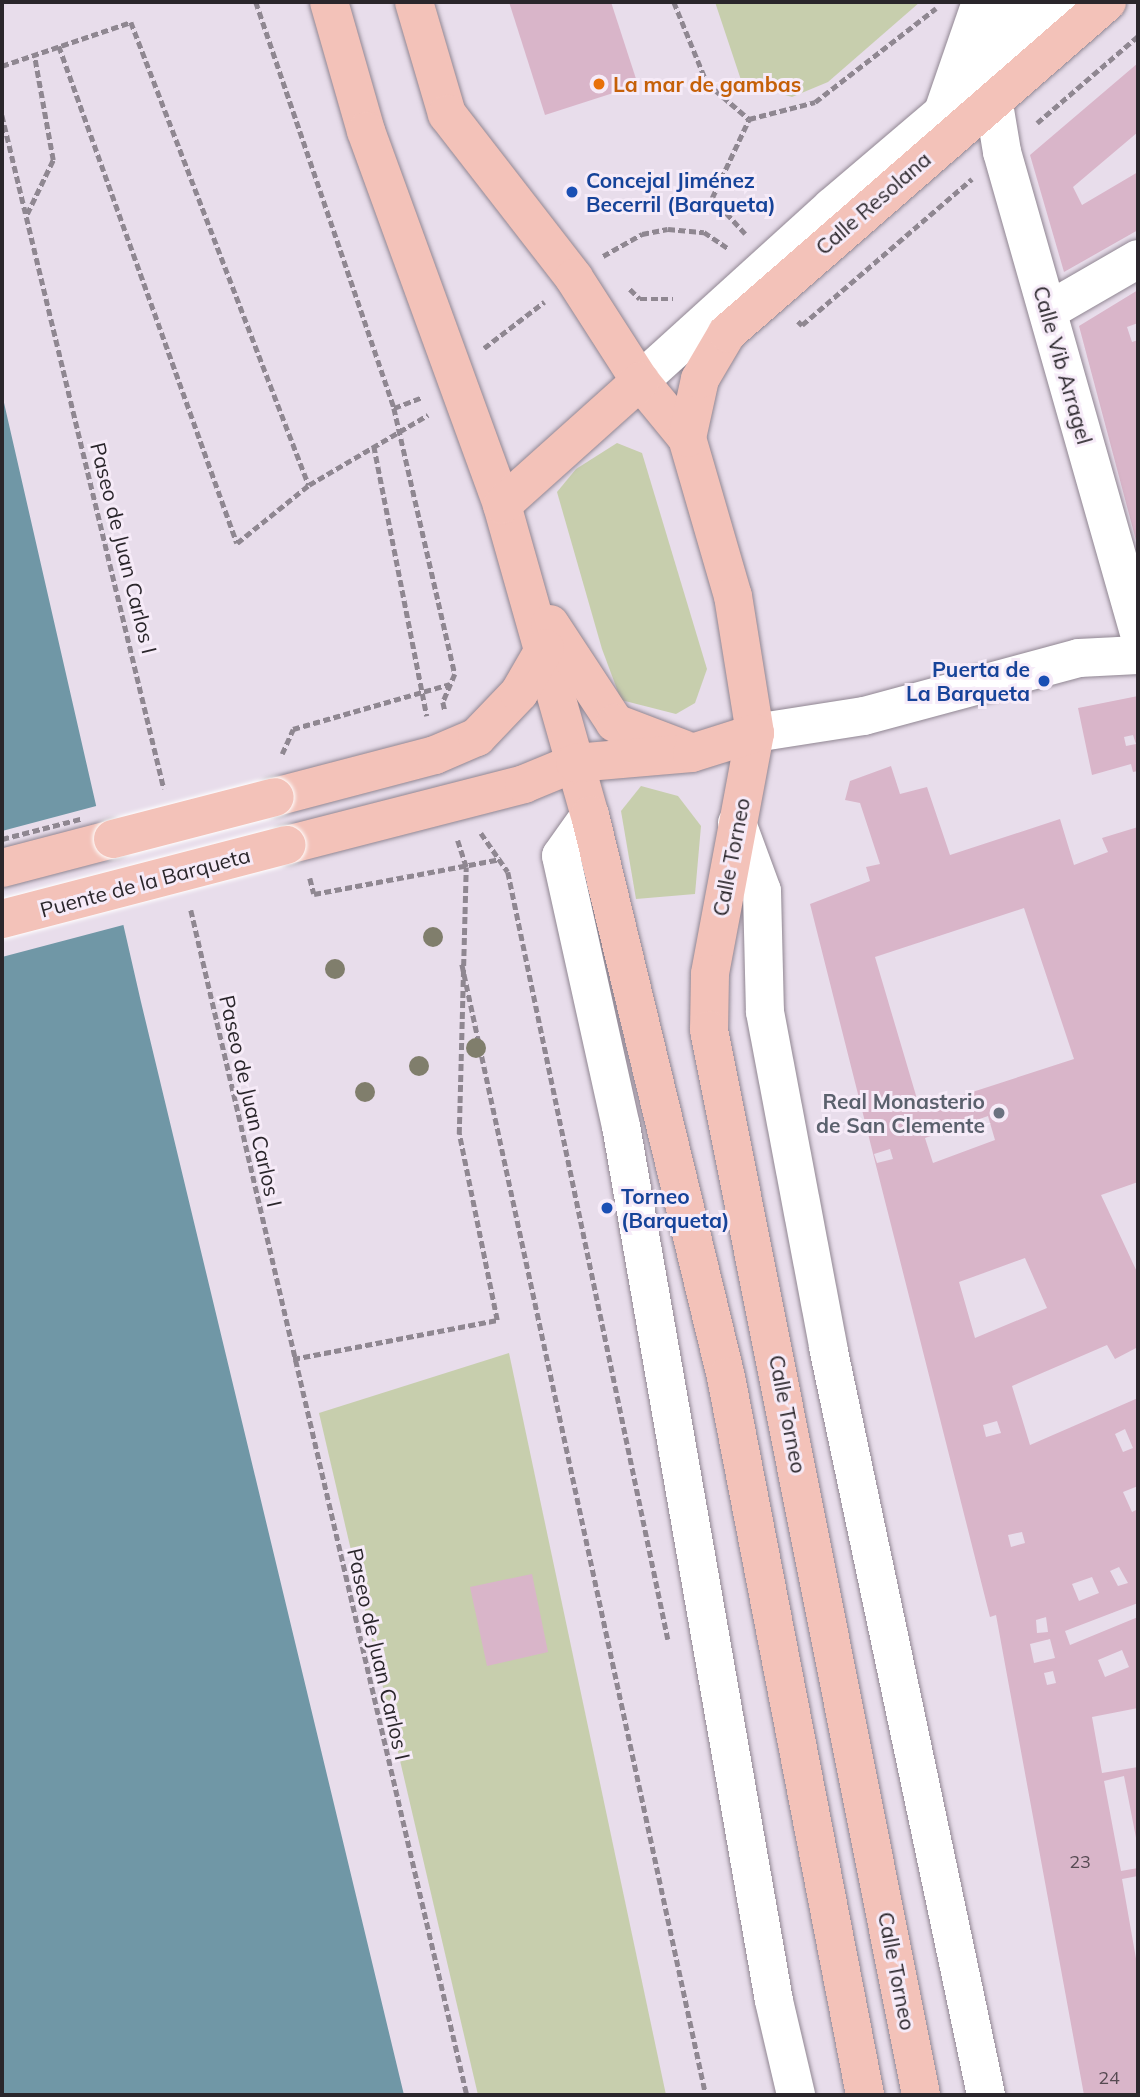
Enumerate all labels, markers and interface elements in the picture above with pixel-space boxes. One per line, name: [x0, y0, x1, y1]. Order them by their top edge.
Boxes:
place label: La mar de gambas: [613, 71, 801, 97]
marker: La mar de gambas: [591, 76, 607, 92]
street label: Calle Resolana: [810, 146, 936, 260]
place label: Concejal Jiménez Becerril (Barqueta): [586, 167, 776, 217]
marker: Concejal Jiménez Becerril (Barqueta): [564, 184, 580, 200]
street label: Calle Vib Arragel: [1028, 283, 1098, 447]
street label: Paseo de Juan Carlos I: [86, 440, 162, 656]
place label: Puerta de La Barqueta: [906, 656, 1030, 706]
marker: Puerta de La Barqueta: [1036, 673, 1052, 689]
street label: Calle Torneo: [707, 796, 755, 918]
street label: Puente de la Barqueta: [37, 842, 253, 922]
street label: Paseo de Juan Carlos I: [214, 993, 288, 1209]
place label: Real Monasterio de San Clemente: [816, 1088, 985, 1138]
marker: Real Monasterio de San Clemente: [991, 1105, 1007, 1121]
place label: Torneo (Barqueta): [621, 1183, 730, 1233]
marker: Torneo (Barqueta): [599, 1200, 615, 1216]
street label: Calle Torneo: [764, 1353, 812, 1475]
street label: Paseo de Juan Carlos I: [342, 1546, 416, 1762]
house number: 23: [1069, 1851, 1091, 1873]
street label: Calle Torneo: [873, 1910, 921, 2032]
house number: 24: [1098, 2067, 1120, 2089]

